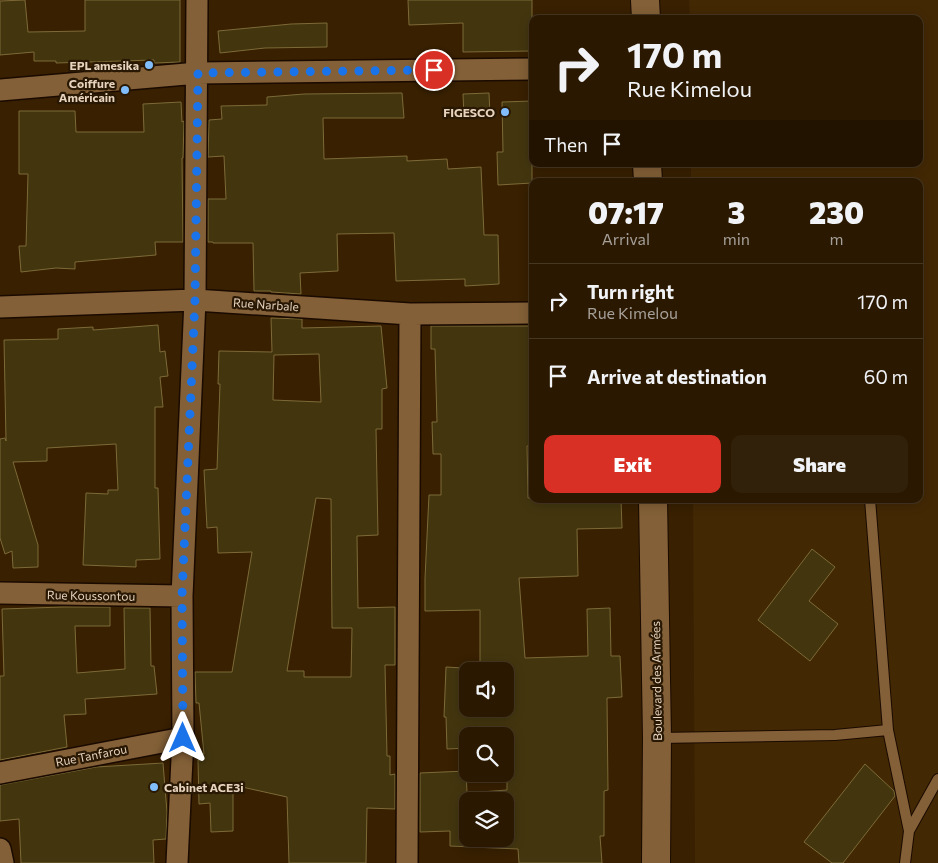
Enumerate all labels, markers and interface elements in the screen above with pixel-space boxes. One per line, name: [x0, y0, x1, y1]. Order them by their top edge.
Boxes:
text: 170 m: [627, 32, 722, 75]
icon: right: [544, 35, 609, 100]
pin: [413, 49, 455, 91]
icon: arrive: [420, 56, 448, 84]
place label: EPL amesika: [70, 58, 139, 72]
marker: EPL amesika: [143, 59, 155, 71]
text: Rue Kimelou: [627, 75, 752, 102]
place label: Coiffure Américain: [59, 76, 115, 104]
marker: Coiffure Américain: [119, 84, 131, 96]
place label: FIGESCO: [443, 105, 495, 119]
marker: FIGESCO: [499, 106, 511, 118]
icon: arrive: [598, 130, 626, 158]
text: Then: [544, 133, 588, 156]
text: 07:17: [588, 193, 664, 230]
text: 3: [728, 193, 745, 230]
text: 230: [809, 193, 864, 230]
text: Arrival: [602, 229, 650, 248]
text: min: [723, 229, 750, 248]
text: m: [829, 229, 843, 248]
text: Turn right: [587, 280, 674, 303]
icon: right: [544, 287, 572, 315]
text: 170 m: [857, 290, 908, 313]
street label: Rue Narbale: [232, 295, 300, 313]
text: Rue Kimelou: [587, 303, 678, 322]
icon: arrive: [544, 362, 572, 390]
text: Arrive at destination: [587, 365, 767, 388]
text: 60 m: [864, 365, 908, 388]
button: Exit: [544, 435, 721, 493]
button: Share: [731, 435, 908, 493]
street label: Rue Koussontou: [47, 587, 135, 603]
street label: Boulevard des Armées: [648, 621, 664, 741]
map controls: [459, 662, 514, 847]
button: sound: [459, 662, 514, 717]
position arrow: [156, 711, 208, 763]
button: search: [459, 727, 514, 782]
street label: Rue Tanfarou: [54, 741, 128, 769]
place label: Cabinet ACE3i: [164, 780, 244, 794]
marker: Cabinet ACE3i: [148, 781, 160, 793]
button: layers: [459, 792, 514, 847]

